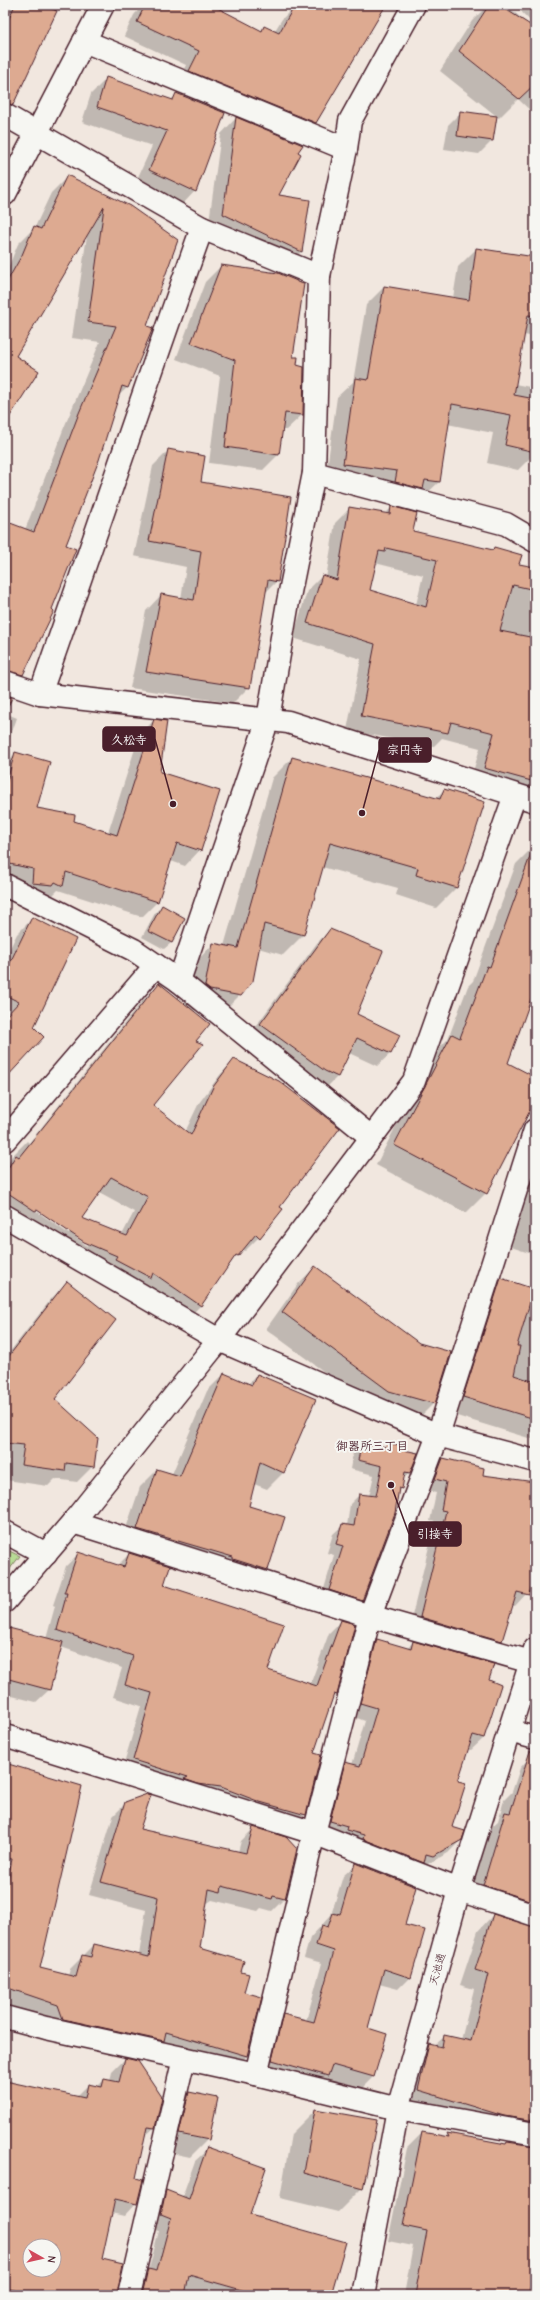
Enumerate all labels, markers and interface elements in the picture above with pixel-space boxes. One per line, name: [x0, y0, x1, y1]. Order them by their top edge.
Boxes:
callout: 久松寺: [103, 727, 155, 751]
text: 久松寺: [111, 733, 147, 747]
callout: 宗円寺: [379, 738, 431, 762]
text: 宗円寺: [387, 743, 423, 757]
district label: 御器所三丁目: [336, 1439, 408, 1453]
callout: 引接寺: [409, 1522, 461, 1546]
text: 引接寺: [417, 1527, 453, 1541]
street label: 天池通: [427, 1951, 448, 1987]
north arrow: [22, 2238, 62, 2278]
text: N: [44, 2255, 58, 2264]

